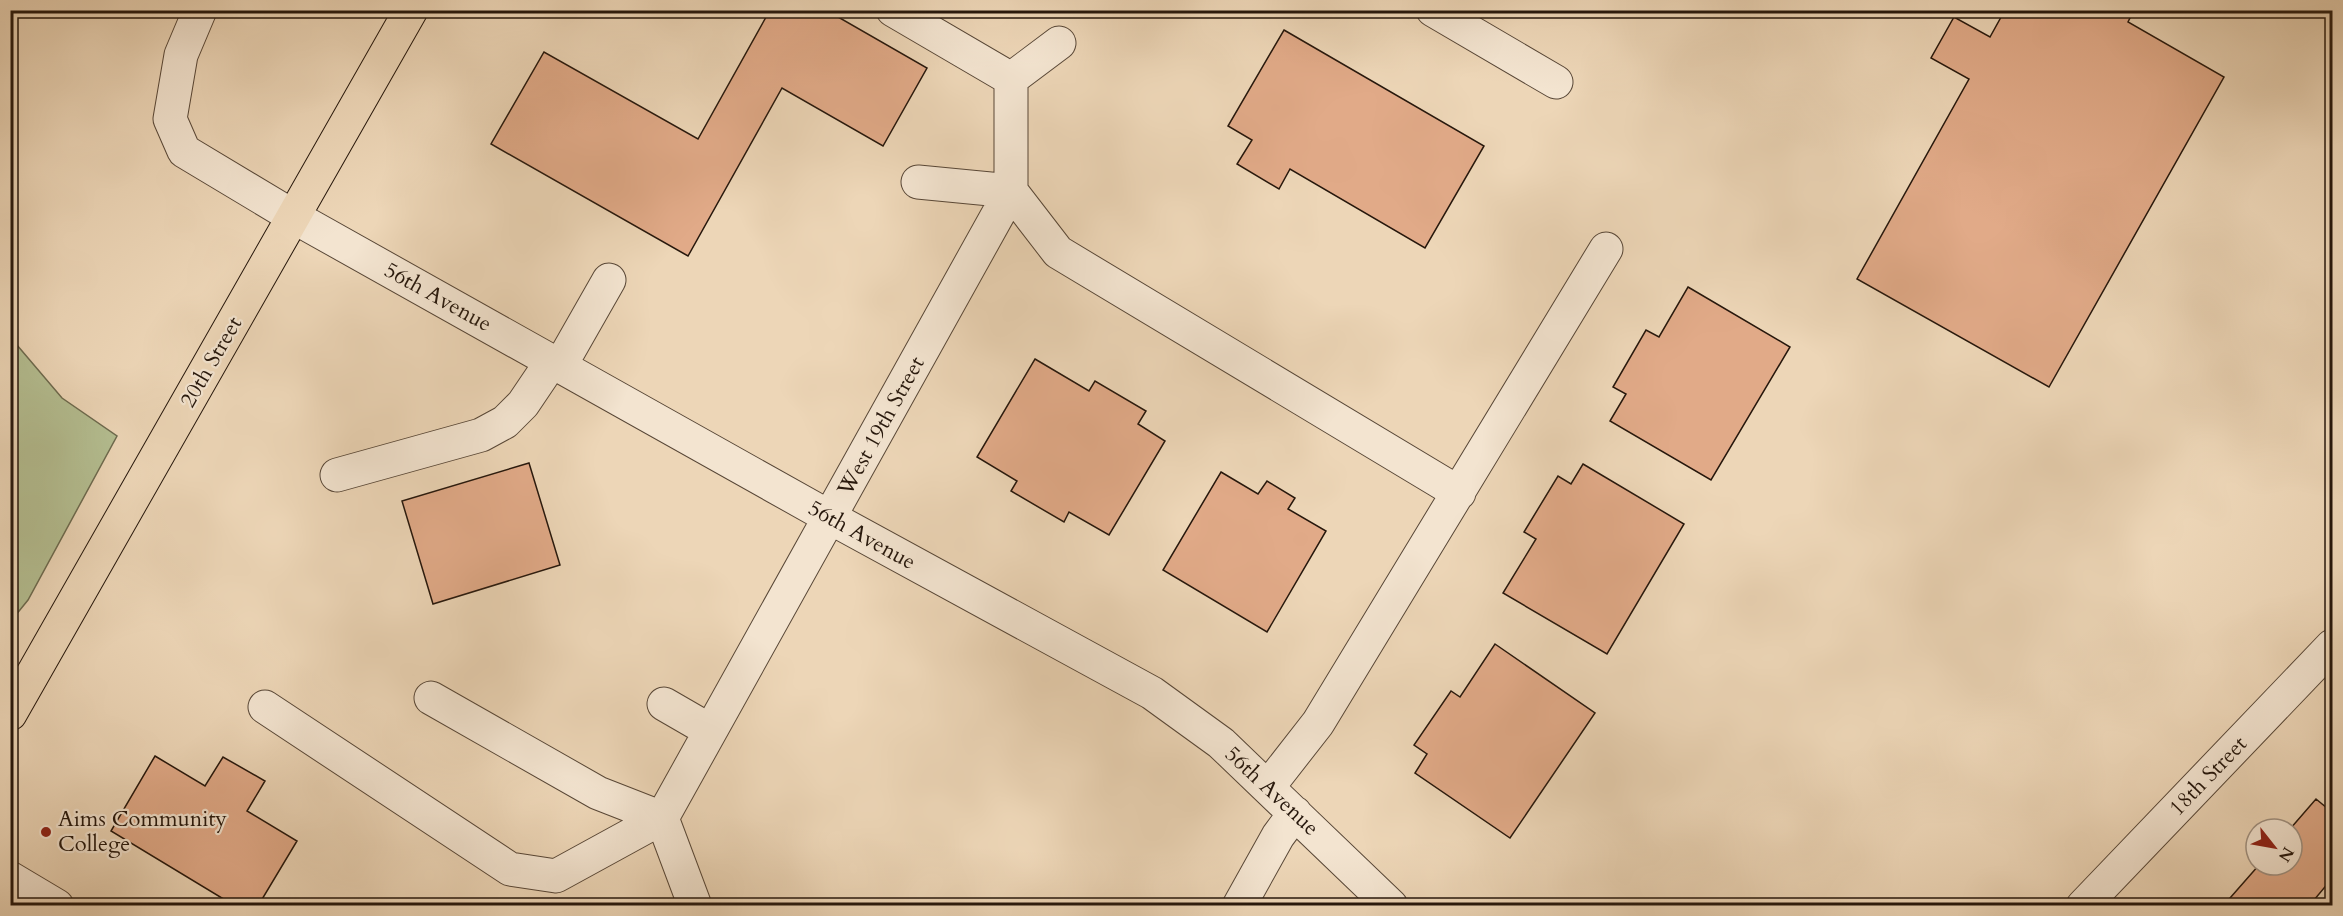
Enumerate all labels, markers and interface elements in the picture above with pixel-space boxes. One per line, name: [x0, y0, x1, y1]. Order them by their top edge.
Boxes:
street label: 56th Avenue: [379, 255, 497, 339]
street label: 20th Street: [173, 311, 249, 413]
street label: West 19th Street: [830, 351, 932, 502]
street label: 56th Avenue: [803, 493, 921, 577]
street label: 18th Street: [2162, 729, 2254, 823]
street label: 56th Avenue: [1218, 740, 1326, 842]
place label: Aims Community College: [58, 804, 227, 859]
north arrow: [2244, 817, 2304, 877]
marker: Aims Community College: [39, 825, 53, 839]
text: N: [2273, 843, 2299, 866]

